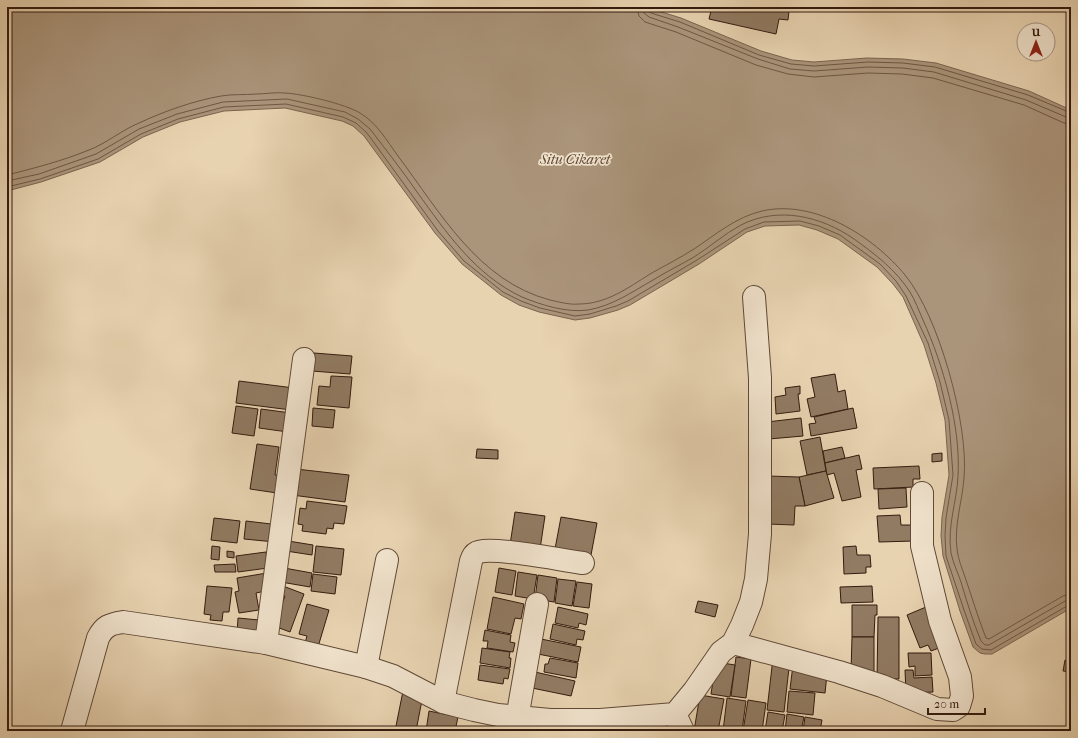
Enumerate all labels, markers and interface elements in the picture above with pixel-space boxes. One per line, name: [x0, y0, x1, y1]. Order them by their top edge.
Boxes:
north arrow: [1016, 22, 1056, 62]
text: U: [1031, 26, 1041, 39]
water label: Situ Cikaret: [539, 151, 611, 168]
scale bar: [928, 690, 985, 716]
text: 20 m: [934, 697, 959, 711]

